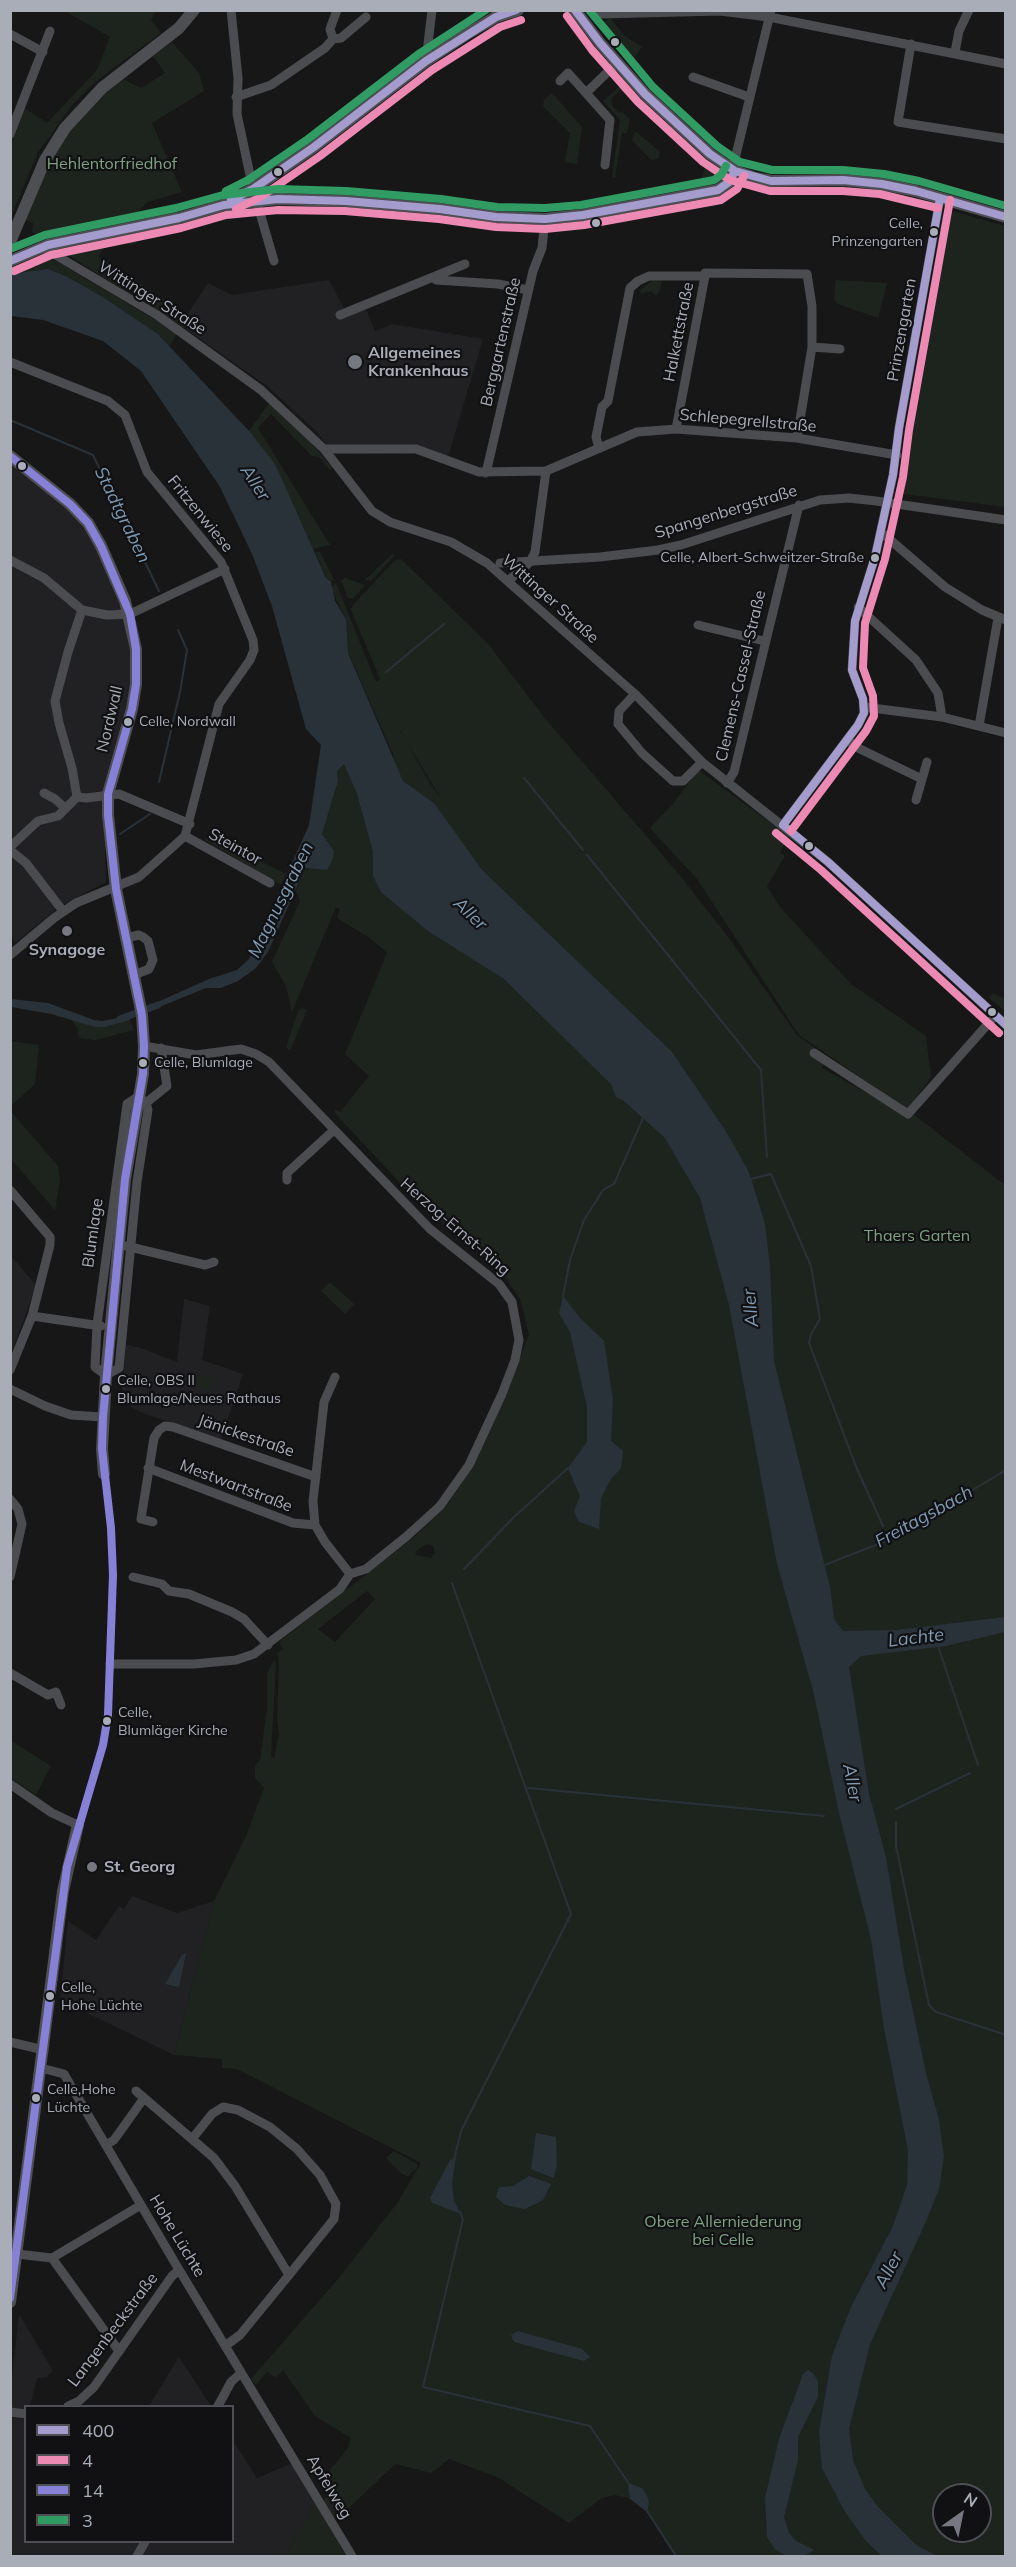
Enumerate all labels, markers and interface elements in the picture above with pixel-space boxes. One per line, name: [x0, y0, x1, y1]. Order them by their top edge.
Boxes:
unlabelled marker: [609, 36, 621, 48]
park label: Hehlentorfriedhof: [47, 154, 177, 174]
unlabelled marker: [272, 166, 284, 178]
place label: Celle, Prinzengarten: [832, 216, 923, 249]
unlabelled marker: [590, 217, 602, 229]
marker: Celle, Prinzengarten: [928, 226, 940, 238]
street label: Wittinger Straße: [94, 257, 210, 339]
street label: Berggartenstraße: [477, 276, 525, 408]
street label: Prinzengarten: [883, 277, 921, 383]
street label: Halkettstraße: [660, 281, 698, 383]
place label: Allgemeines Krankenhaus: [368, 343, 469, 381]
marker: Allgemeines Krankenhaus: [346, 353, 364, 371]
street label: Schlepegrellstraße: [679, 405, 817, 437]
unlabelled marker: [16, 460, 28, 472]
water label: Aller: [236, 461, 274, 505]
water label: Stadtgraben: [89, 463, 155, 567]
street label: Fritzenwiese: [163, 472, 237, 556]
street label: Spangenbergstraße: [653, 481, 799, 543]
street label: Wittinger Straße: [498, 550, 602, 648]
place label: Celle, Albert-Schweitzer-Straße: [660, 550, 864, 566]
marker: Celle, Albert-Schweitzer-Straße: [869, 552, 881, 564]
street label: Clemens-Cassel-Straße: [712, 588, 770, 764]
street label: Nordwall: [93, 684, 127, 754]
place label: Celle, Nordwall: [139, 714, 236, 730]
marker: Celle, Nordwall: [122, 716, 134, 728]
street label: Steintor: [205, 825, 265, 869]
water label: Magnusgraben: [244, 839, 318, 961]
unlabelled marker: [803, 840, 815, 852]
water label: Aller: [449, 893, 491, 935]
marker: Synagoge: [60, 924, 74, 938]
place label: Synagoge: [29, 940, 105, 960]
unlabelled marker: [986, 1006, 998, 1018]
place label: Celle, Blumlage: [154, 1055, 253, 1071]
marker: Celle, Blumlage: [137, 1057, 149, 1069]
street label: Herzog-Ernst-Ring: [396, 1174, 514, 1280]
street label: Blumlage: [79, 1197, 107, 1269]
park label: Thaers Garten: [864, 1226, 970, 1246]
water label: Aller: [739, 1288, 763, 1328]
place label: Celle, OBS II Blumlage/Neues Rathaus: [117, 1373, 281, 1406]
marker: Celle, OBS II Blumlage/Neues Rathaus: [100, 1383, 112, 1395]
street label: Jänickestraße: [195, 1411, 297, 1461]
street label: Mestwartstraße: [177, 1456, 295, 1516]
water label: Freitagsbach: [871, 1481, 977, 1553]
water label: Lachte: [887, 1624, 945, 1652]
place label: Celle, Blumläger Kirche: [118, 1705, 228, 1738]
marker: Celle, Blumläger Kirche: [101, 1715, 113, 1727]
water label: Aller: [838, 1762, 866, 1804]
place label: St. Georg: [104, 1857, 175, 1877]
marker: St. Georg: [85, 1860, 99, 1874]
place label: Celle, Hohe Lüchte: [61, 1980, 142, 2012]
marker: Celle, Hohe Lüchte: [44, 1990, 56, 2002]
place label: Celle,Hohe Lüchte: [47, 2082, 116, 2114]
marker: Celle,Hohe Lüchte: [30, 2092, 42, 2104]
street label: Hohe Lüchte: [145, 2191, 209, 2281]
park label: Obere Allerniederung bei Celle: [644, 2212, 802, 2250]
water label: Aller: [871, 2248, 907, 2292]
street label: Langenbeckstraße: [64, 2269, 162, 2391]
legend: [24, 2405, 234, 2543]
text: 400: [82, 2419, 114, 2442]
text: 4: [82, 2449, 93, 2472]
street label: Apfelweg: [302, 2452, 356, 2522]
text: 14: [82, 2479, 104, 2502]
north arrow: [932, 2483, 992, 2543]
text: N: [960, 2488, 981, 2511]
text: 3: [82, 2509, 93, 2532]

